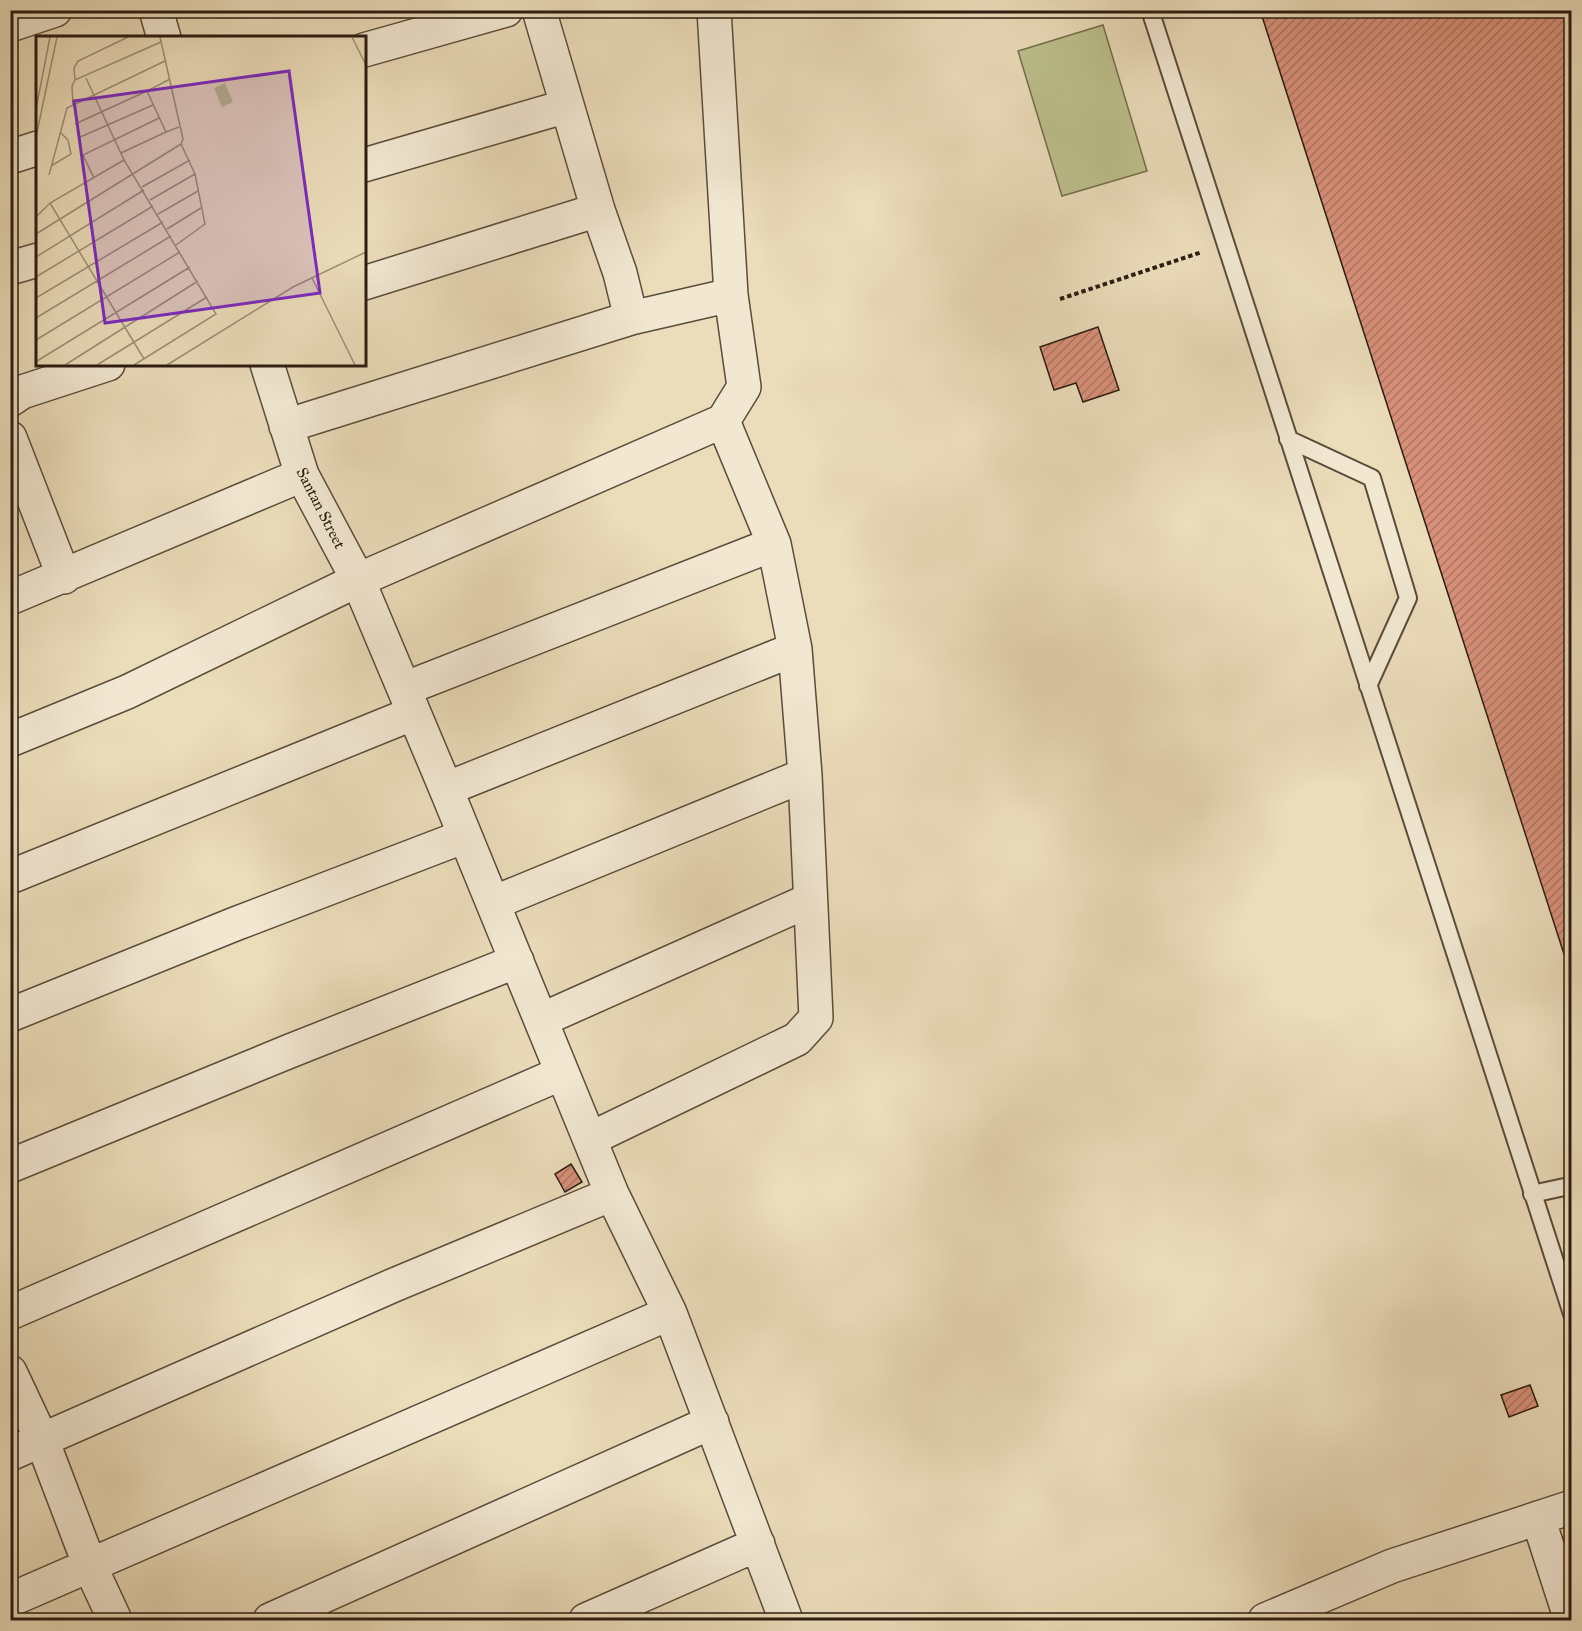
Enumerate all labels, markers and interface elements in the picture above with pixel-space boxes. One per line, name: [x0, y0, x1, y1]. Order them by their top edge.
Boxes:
inset map: [36, 36, 366, 366]
street label: Santan Street: [292, 464, 350, 552]

